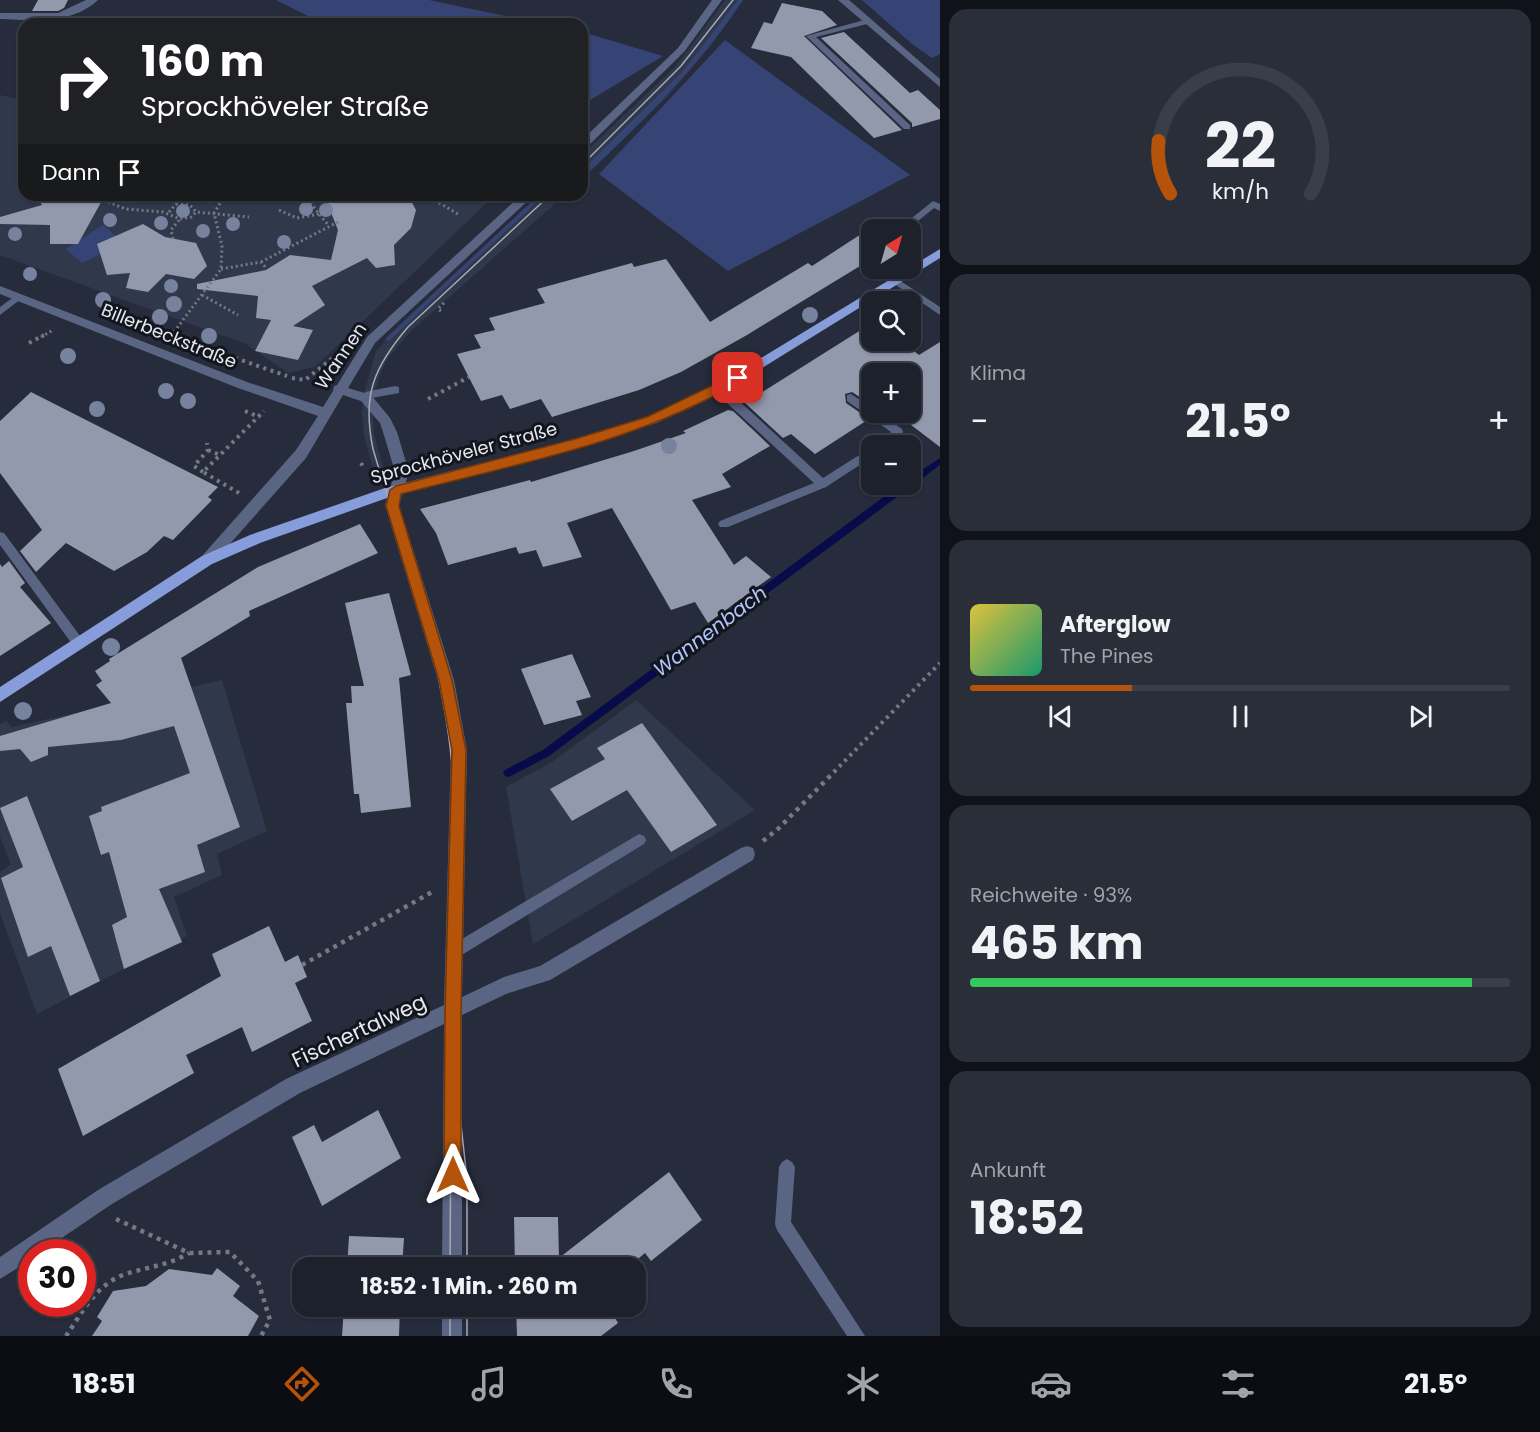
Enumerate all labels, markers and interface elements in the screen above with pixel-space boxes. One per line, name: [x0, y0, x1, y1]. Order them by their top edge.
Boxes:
text: 160 m: [141, 32, 264, 91]
icon: right: [42, 42, 120, 120]
text: Sprockhöveler Straße: [141, 88, 429, 125]
text: 22: [1204, 102, 1276, 190]
icon: arrive: [113, 156, 146, 189]
text: Dann: [42, 157, 101, 188]
text: km/h: [1211, 177, 1269, 208]
north arrow: [861, 219, 921, 279]
map controls: [861, 219, 921, 495]
button: search: [861, 291, 921, 351]
street label: Billerbeckstraße: [98, 297, 241, 374]
street label: Wannen: [309, 317, 372, 394]
pin: [712, 352, 763, 403]
text: Klima: [970, 359, 1026, 387]
icon: arrive: [721, 361, 754, 394]
button: +: [861, 363, 921, 423]
text: 21.5°: [1185, 390, 1291, 453]
text: −: [970, 398, 988, 445]
text: +: [1487, 398, 1510, 445]
street label: Sprockhöveler Straße: [368, 416, 560, 489]
button: −: [861, 435, 921, 495]
water label: Wannenbach: [647, 579, 773, 683]
text: Afterglow: [1060, 609, 1171, 640]
text: The Pines: [1060, 642, 1154, 670]
icon: previous: [1044, 700, 1077, 733]
icon: pause: [1224, 700, 1257, 733]
icon: next: [1404, 700, 1437, 733]
text: Reichweite · 93%: [970, 881, 1132, 909]
text: 465 km: [970, 912, 1143, 975]
street label: Fischertalweg: [287, 987, 431, 1074]
position arrow: [421, 1143, 485, 1207]
text: Ankunft: [970, 1156, 1046, 1184]
text: 18:52: [970, 1187, 1084, 1250]
speed limit sign: 30: [18, 1239, 96, 1317]
text: 18:52 · 1 Min. · 260 m: [361, 1271, 578, 1302]
icon: directions: [281, 1363, 323, 1405]
icon: music: [468, 1363, 510, 1405]
icon: phone: [655, 1363, 697, 1405]
icon: climate: [842, 1363, 884, 1405]
icon: car: [1030, 1363, 1072, 1405]
icon: filters: [1217, 1363, 1259, 1405]
text: 18:51: [73, 1365, 136, 1402]
text: 21.5°: [1404, 1365, 1467, 1402]

